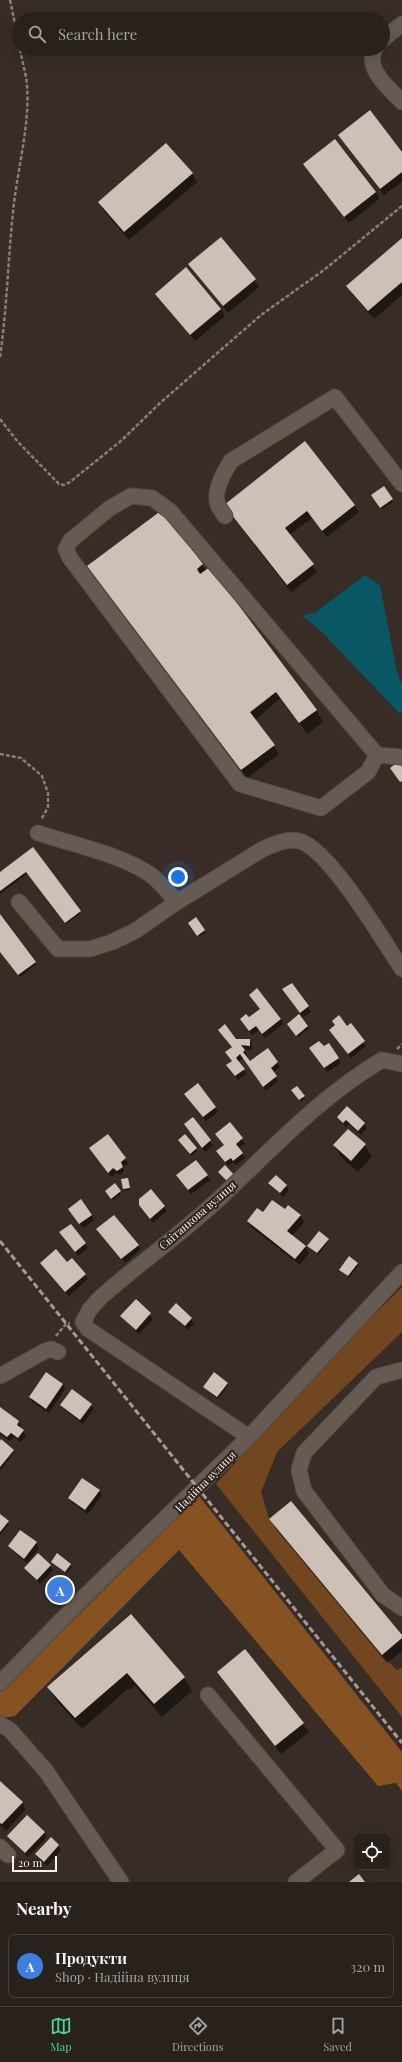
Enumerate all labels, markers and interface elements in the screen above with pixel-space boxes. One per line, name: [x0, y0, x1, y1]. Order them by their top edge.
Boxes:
search box: [12, 12, 390, 56]
icon: search: [26, 23, 48, 45]
text: Search here: [58, 24, 137, 44]
your location: [168, 867, 188, 887]
street label: Світанкова вулиця: [155, 1177, 239, 1253]
street label: Надійна вулиця: [171, 1447, 239, 1515]
pin: A: [47, 1575, 73, 1605]
map controls: [354, 1834, 390, 1870]
button: locate: [354, 1834, 390, 1870]
scale bar: [12, 1854, 57, 1873]
text: 20 m: [18, 1855, 42, 1870]
text: Nearby: [16, 1897, 71, 1919]
text: Продукти: [55, 1948, 127, 1968]
text: A: [26, 1958, 34, 1975]
text: 320 m: [350, 1958, 385, 1975]
text: Shop · Надійна вулиця: [55, 1968, 189, 1985]
tab: Map: [50, 2015, 72, 2054]
tab: Directions: [172, 2015, 223, 2054]
tab: Saved: [323, 2015, 352, 2054]

